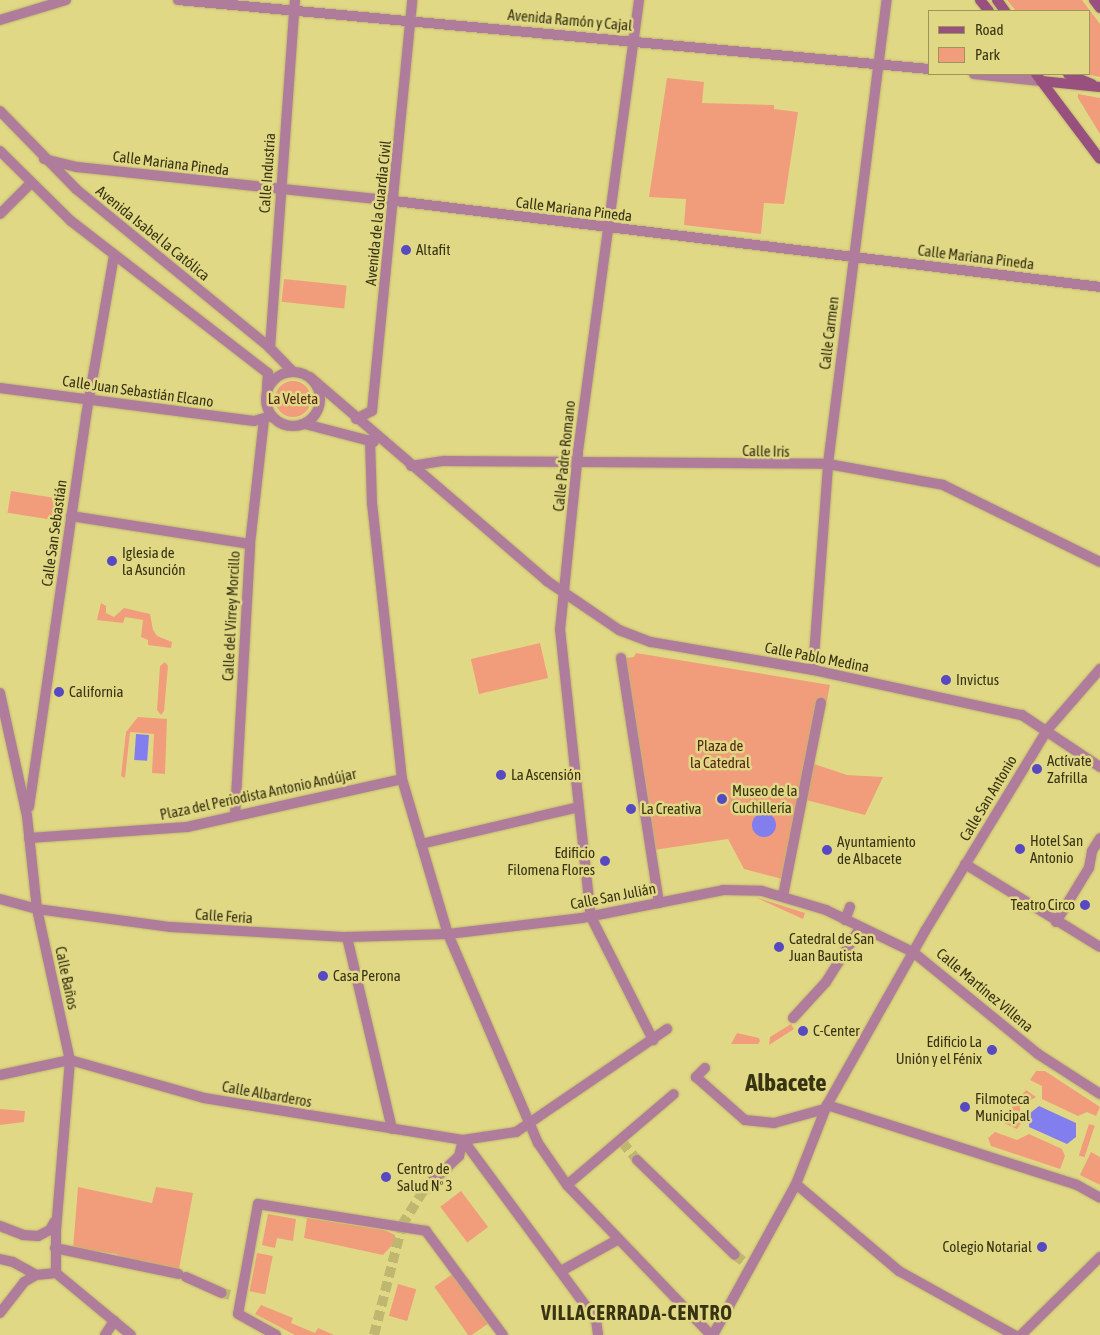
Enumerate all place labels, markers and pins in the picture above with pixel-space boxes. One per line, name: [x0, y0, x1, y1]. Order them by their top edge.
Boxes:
place label: Altafit: [416, 241, 451, 259]
marker: Altafit: [400, 244, 412, 256]
place label: Iglesia de la Asunción: [122, 543, 185, 578]
marker: Iglesia de la Asunción: [106, 555, 118, 567]
place label: Invictus: [956, 671, 999, 689]
marker: Invictus: [940, 674, 952, 686]
place label: California: [69, 683, 123, 701]
marker: California: [53, 686, 65, 698]
place label: Actívate Zafrilla: [1047, 751, 1092, 786]
marker: Actívate Zafrilla: [1031, 763, 1043, 775]
place label: La Ascensión: [511, 766, 581, 784]
marker: La Ascensión: [495, 769, 507, 781]
place label: Museo de la Cuchillería: [732, 781, 797, 816]
marker: Museo de la Cuchillería: [716, 793, 728, 805]
place label: La Creativa: [641, 800, 702, 818]
marker: La Creativa: [625, 803, 637, 815]
place label: Hotel San Antonio: [1030, 831, 1083, 866]
place label: Ayuntamiento de Albacete: [837, 832, 916, 867]
place label: Edificio Filomena Flores: [507, 843, 595, 878]
marker: Hotel San Antonio: [1014, 843, 1026, 855]
marker: Ayuntamiento de Albacete: [821, 844, 833, 856]
marker: Edificio Filomena Flores: [599, 855, 611, 867]
place label: Teatro Circo: [1010, 896, 1075, 914]
marker: Teatro Circo: [1079, 899, 1091, 911]
place label: Catedral de San Juan Bautista: [789, 929, 874, 964]
marker: Catedral de San Juan Bautista: [773, 941, 785, 953]
place label: Casa Perona: [333, 967, 401, 985]
marker: Casa Perona: [317, 970, 329, 982]
place label: C-Center: [813, 1022, 860, 1040]
marker: C-Center: [797, 1025, 809, 1037]
place label: Edificio La Unión y el Fénix: [896, 1032, 982, 1067]
marker: Edificio La Unión y el Fénix: [986, 1044, 998, 1056]
place label: Filmoteca Municipal: [975, 1089, 1030, 1124]
marker: Filmoteca Municipal: [959, 1101, 971, 1113]
place label: Centro de Salud Nº 3: [397, 1159, 453, 1194]
marker: Centro de Salud Nº 3: [379, 1170, 393, 1184]
place label: Colegio Notarial: [943, 1238, 1032, 1256]
marker: Colegio Notarial: [1036, 1241, 1048, 1253]

